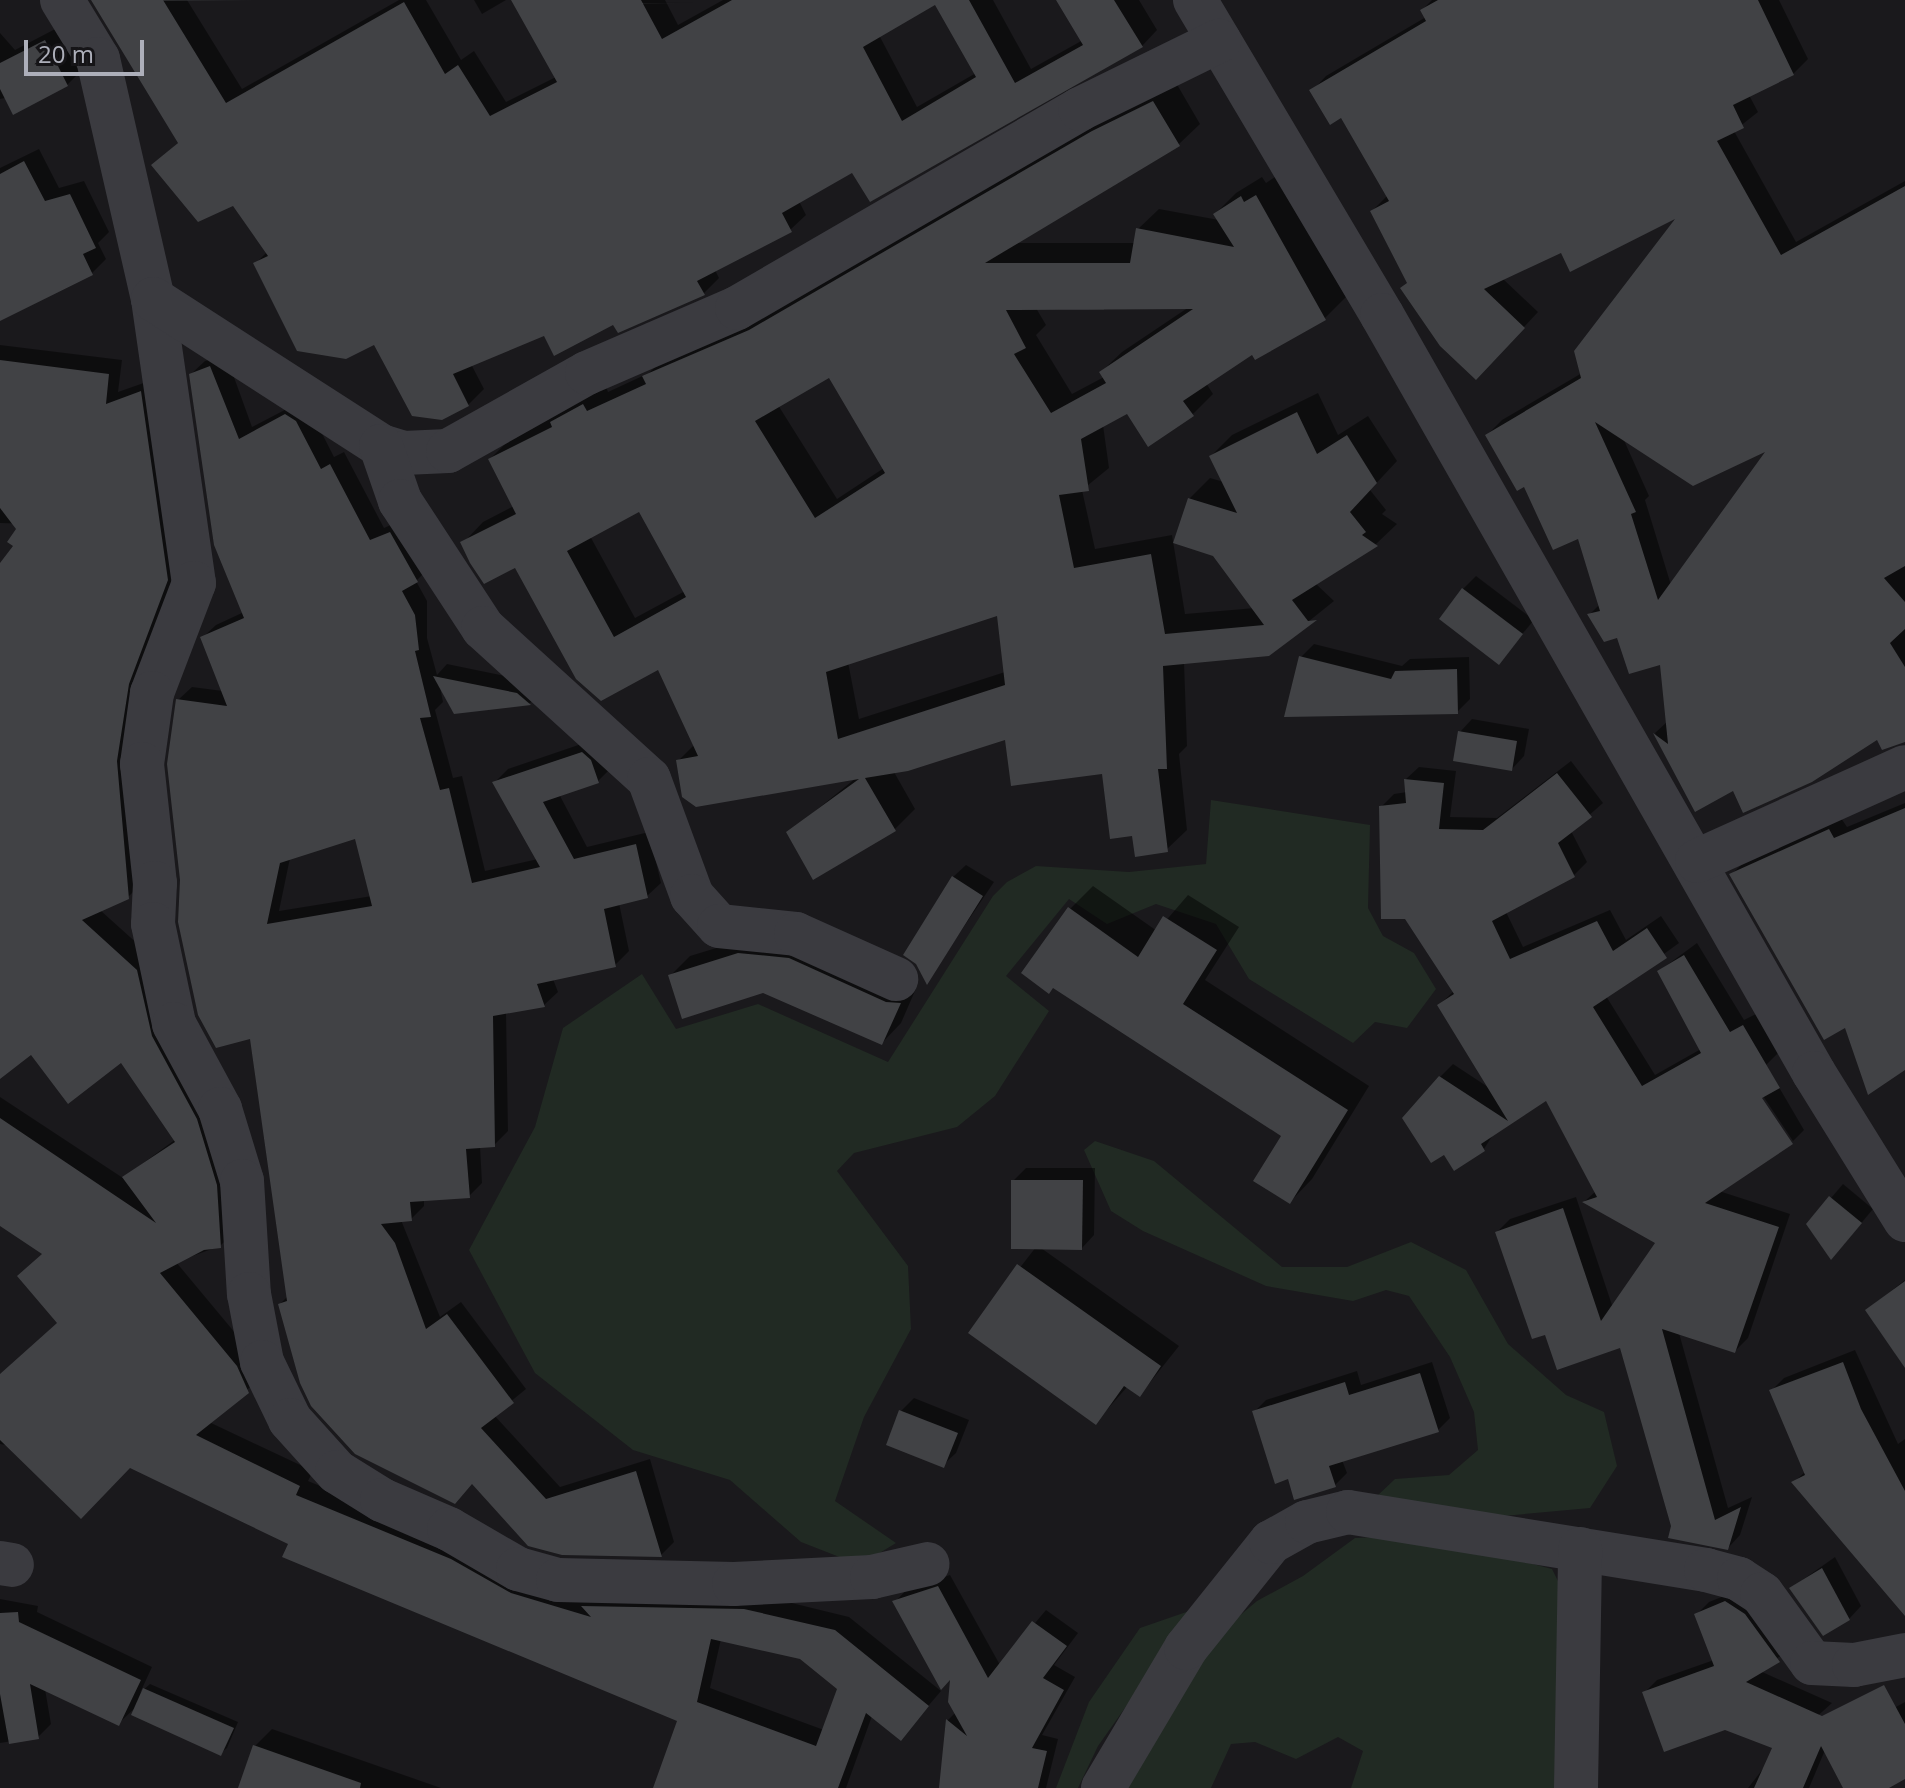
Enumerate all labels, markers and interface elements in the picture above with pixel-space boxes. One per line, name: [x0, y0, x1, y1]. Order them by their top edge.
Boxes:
scale bar: [28, 24, 148, 74]
text: 20 m: [38, 37, 94, 70]

